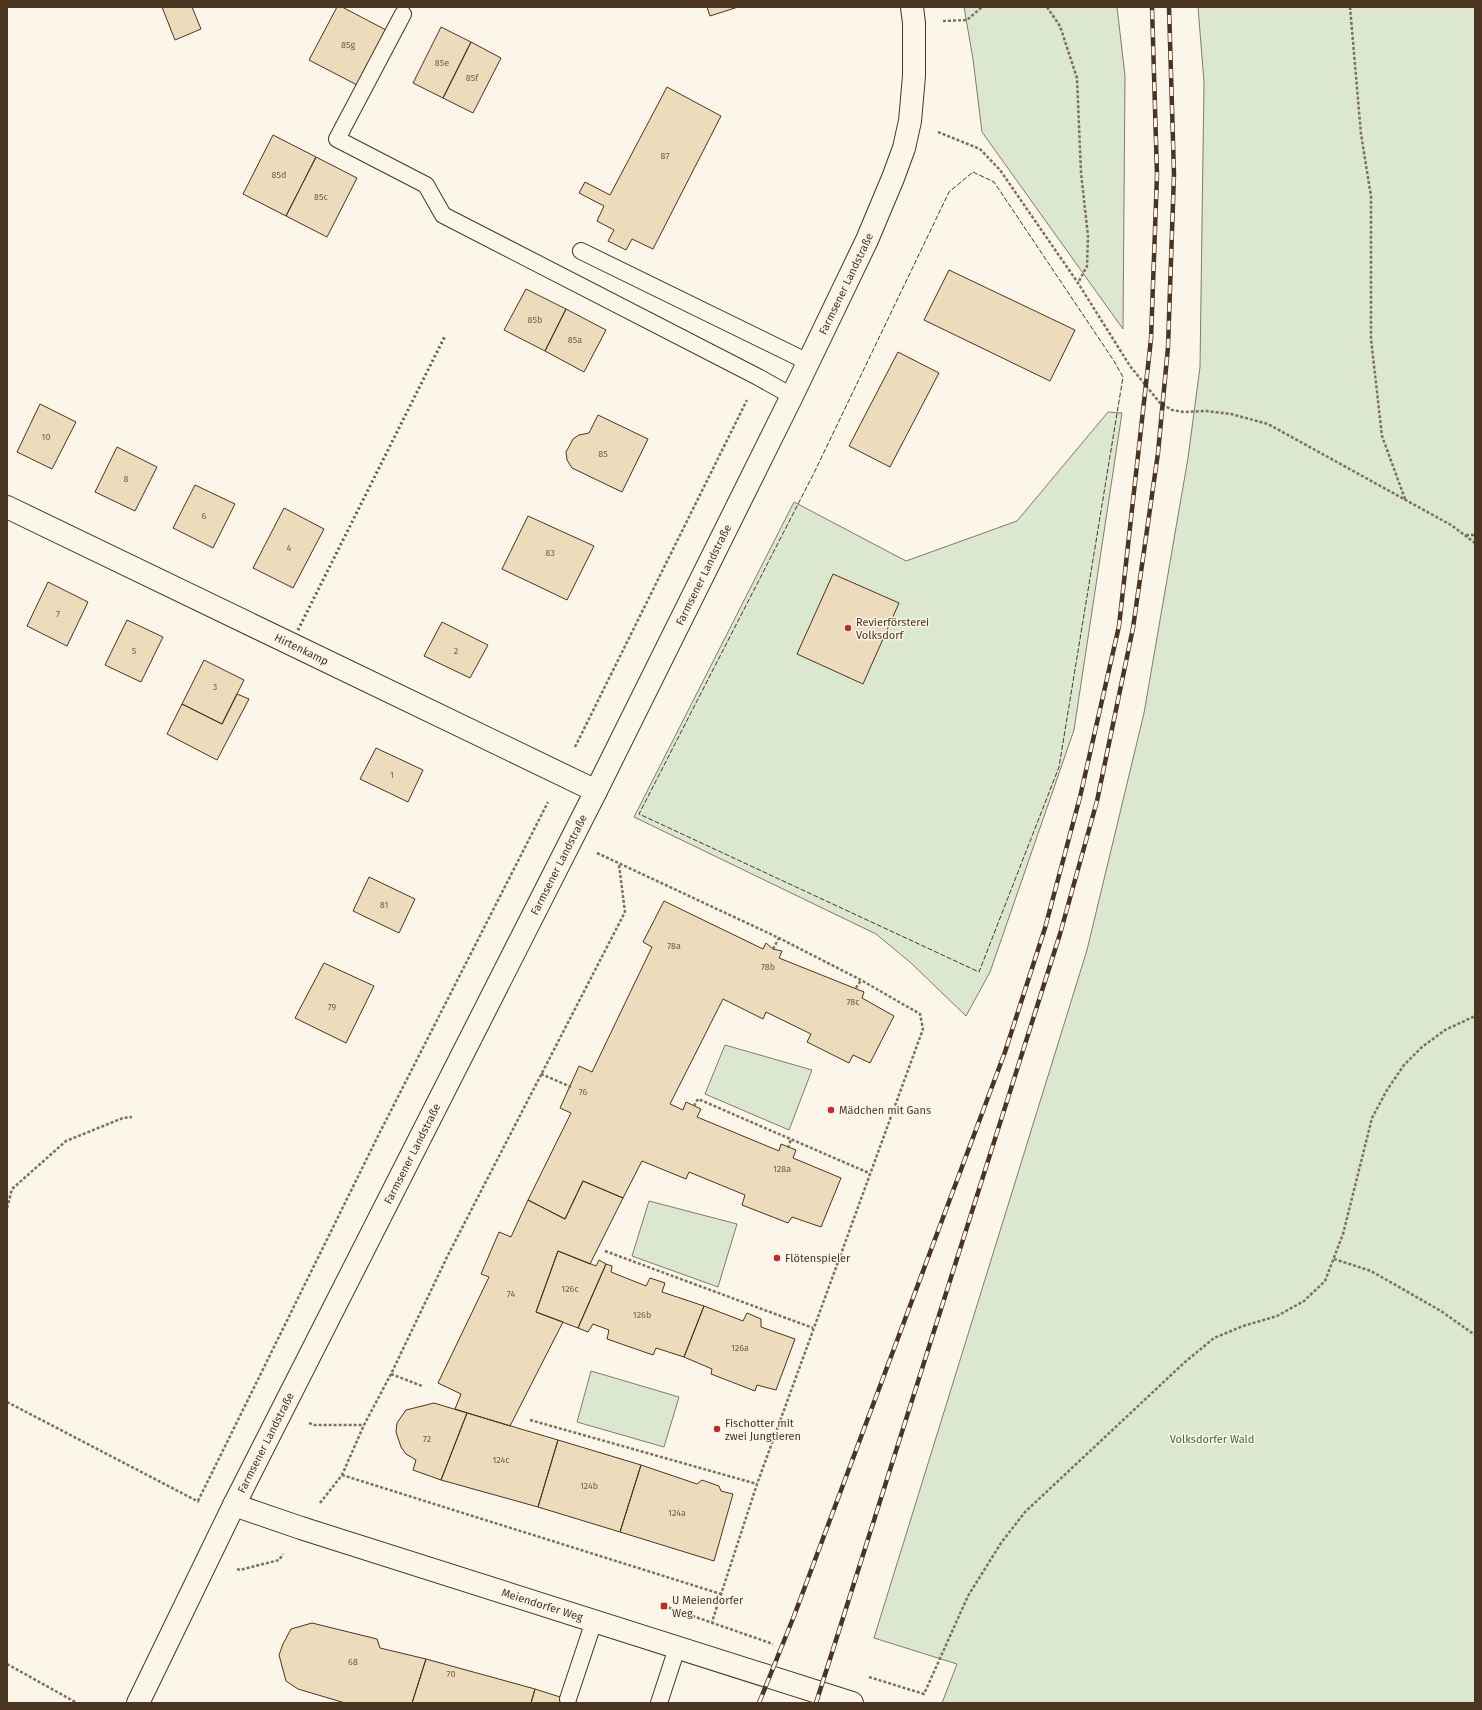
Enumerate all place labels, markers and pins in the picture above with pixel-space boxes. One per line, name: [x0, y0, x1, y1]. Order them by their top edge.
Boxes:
place label: Revierförsterei Volksdorf: [856, 616, 929, 642]
marker: Revierförsterei Volksdorf: [843, 623, 853, 633]
place label: Mädchen mit Gans: [839, 1104, 931, 1117]
marker: Mädchen mit Gans: [826, 1105, 836, 1115]
place label: Flötenspieler: [785, 1252, 851, 1265]
marker: Flötenspieler: [772, 1253, 782, 1263]
place label: Fischotter mit zwei Jungtieren: [725, 1417, 801, 1443]
marker: Fischotter mit zwei Jungtieren: [712, 1424, 722, 1434]
place label: U Meiendorfer Weg: [672, 1594, 744, 1620]
marker: U Meiendorfer Weg: [659, 1601, 669, 1611]

